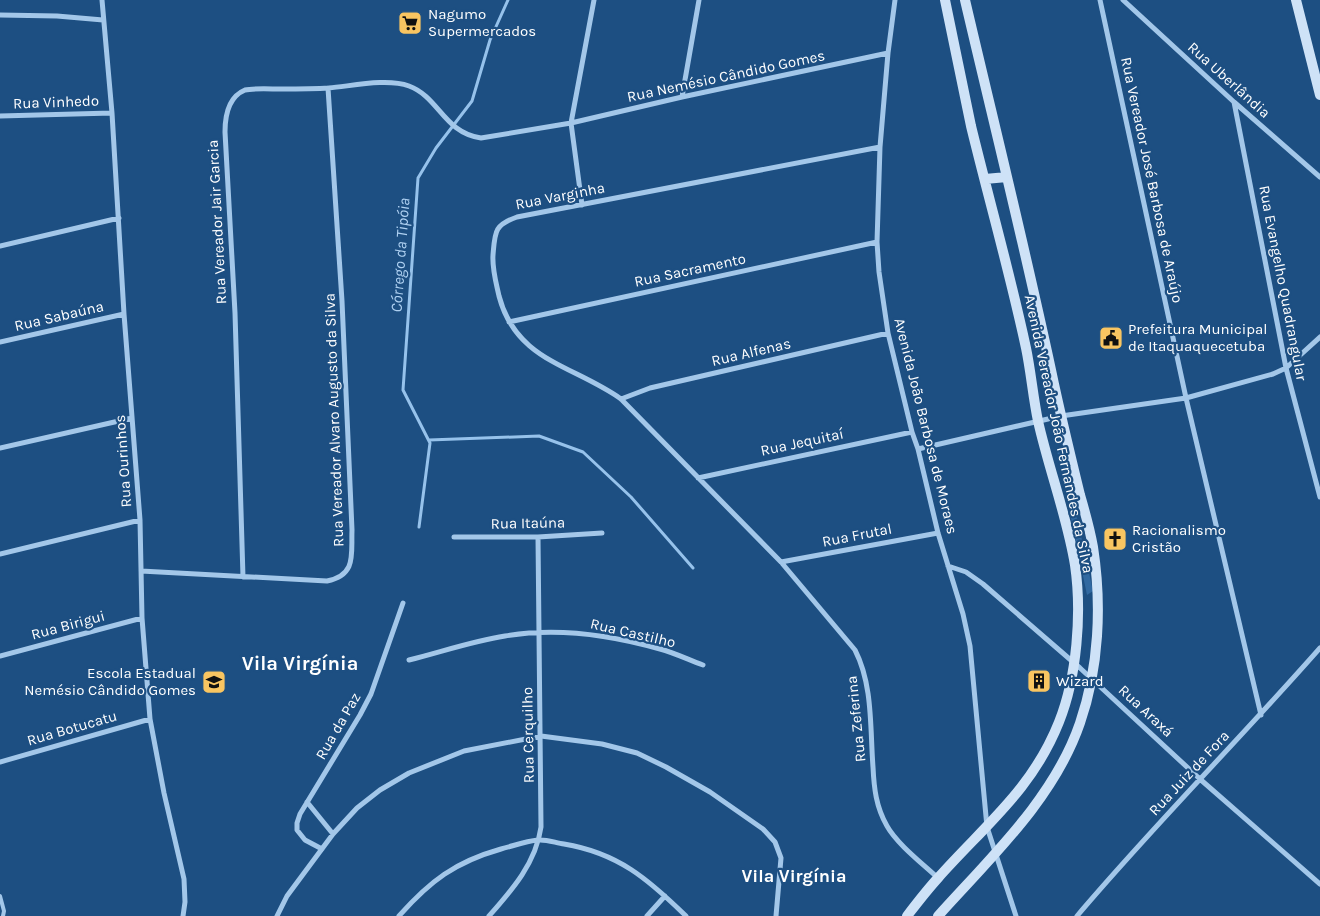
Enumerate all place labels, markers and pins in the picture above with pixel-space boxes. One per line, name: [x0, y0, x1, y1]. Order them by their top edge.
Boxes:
place label: Nagumo Supermercados: [428, 5, 536, 40]
supermarket icon: Nagumo Supermercados: [397, 10, 423, 36]
place label: Prefeitura Municipal de Itaquaquecetuba: [1128, 320, 1267, 355]
public building icon: Prefeitura Municipal de Itaquaquecetuba: [1098, 325, 1124, 351]
place label: Racionalismo Cristão: [1132, 521, 1226, 556]
church icon: Racionalismo Cristão: [1102, 526, 1128, 552]
place label: Escola Estadual Nemésio Cândido Gomes: [24, 664, 196, 699]
building icon: Wizard: [1026, 668, 1052, 694]
school or university icon: Escola Estadual Nemésio Cândido Gomes: [201, 669, 227, 695]
place label: Wizard: [1056, 672, 1104, 690]

